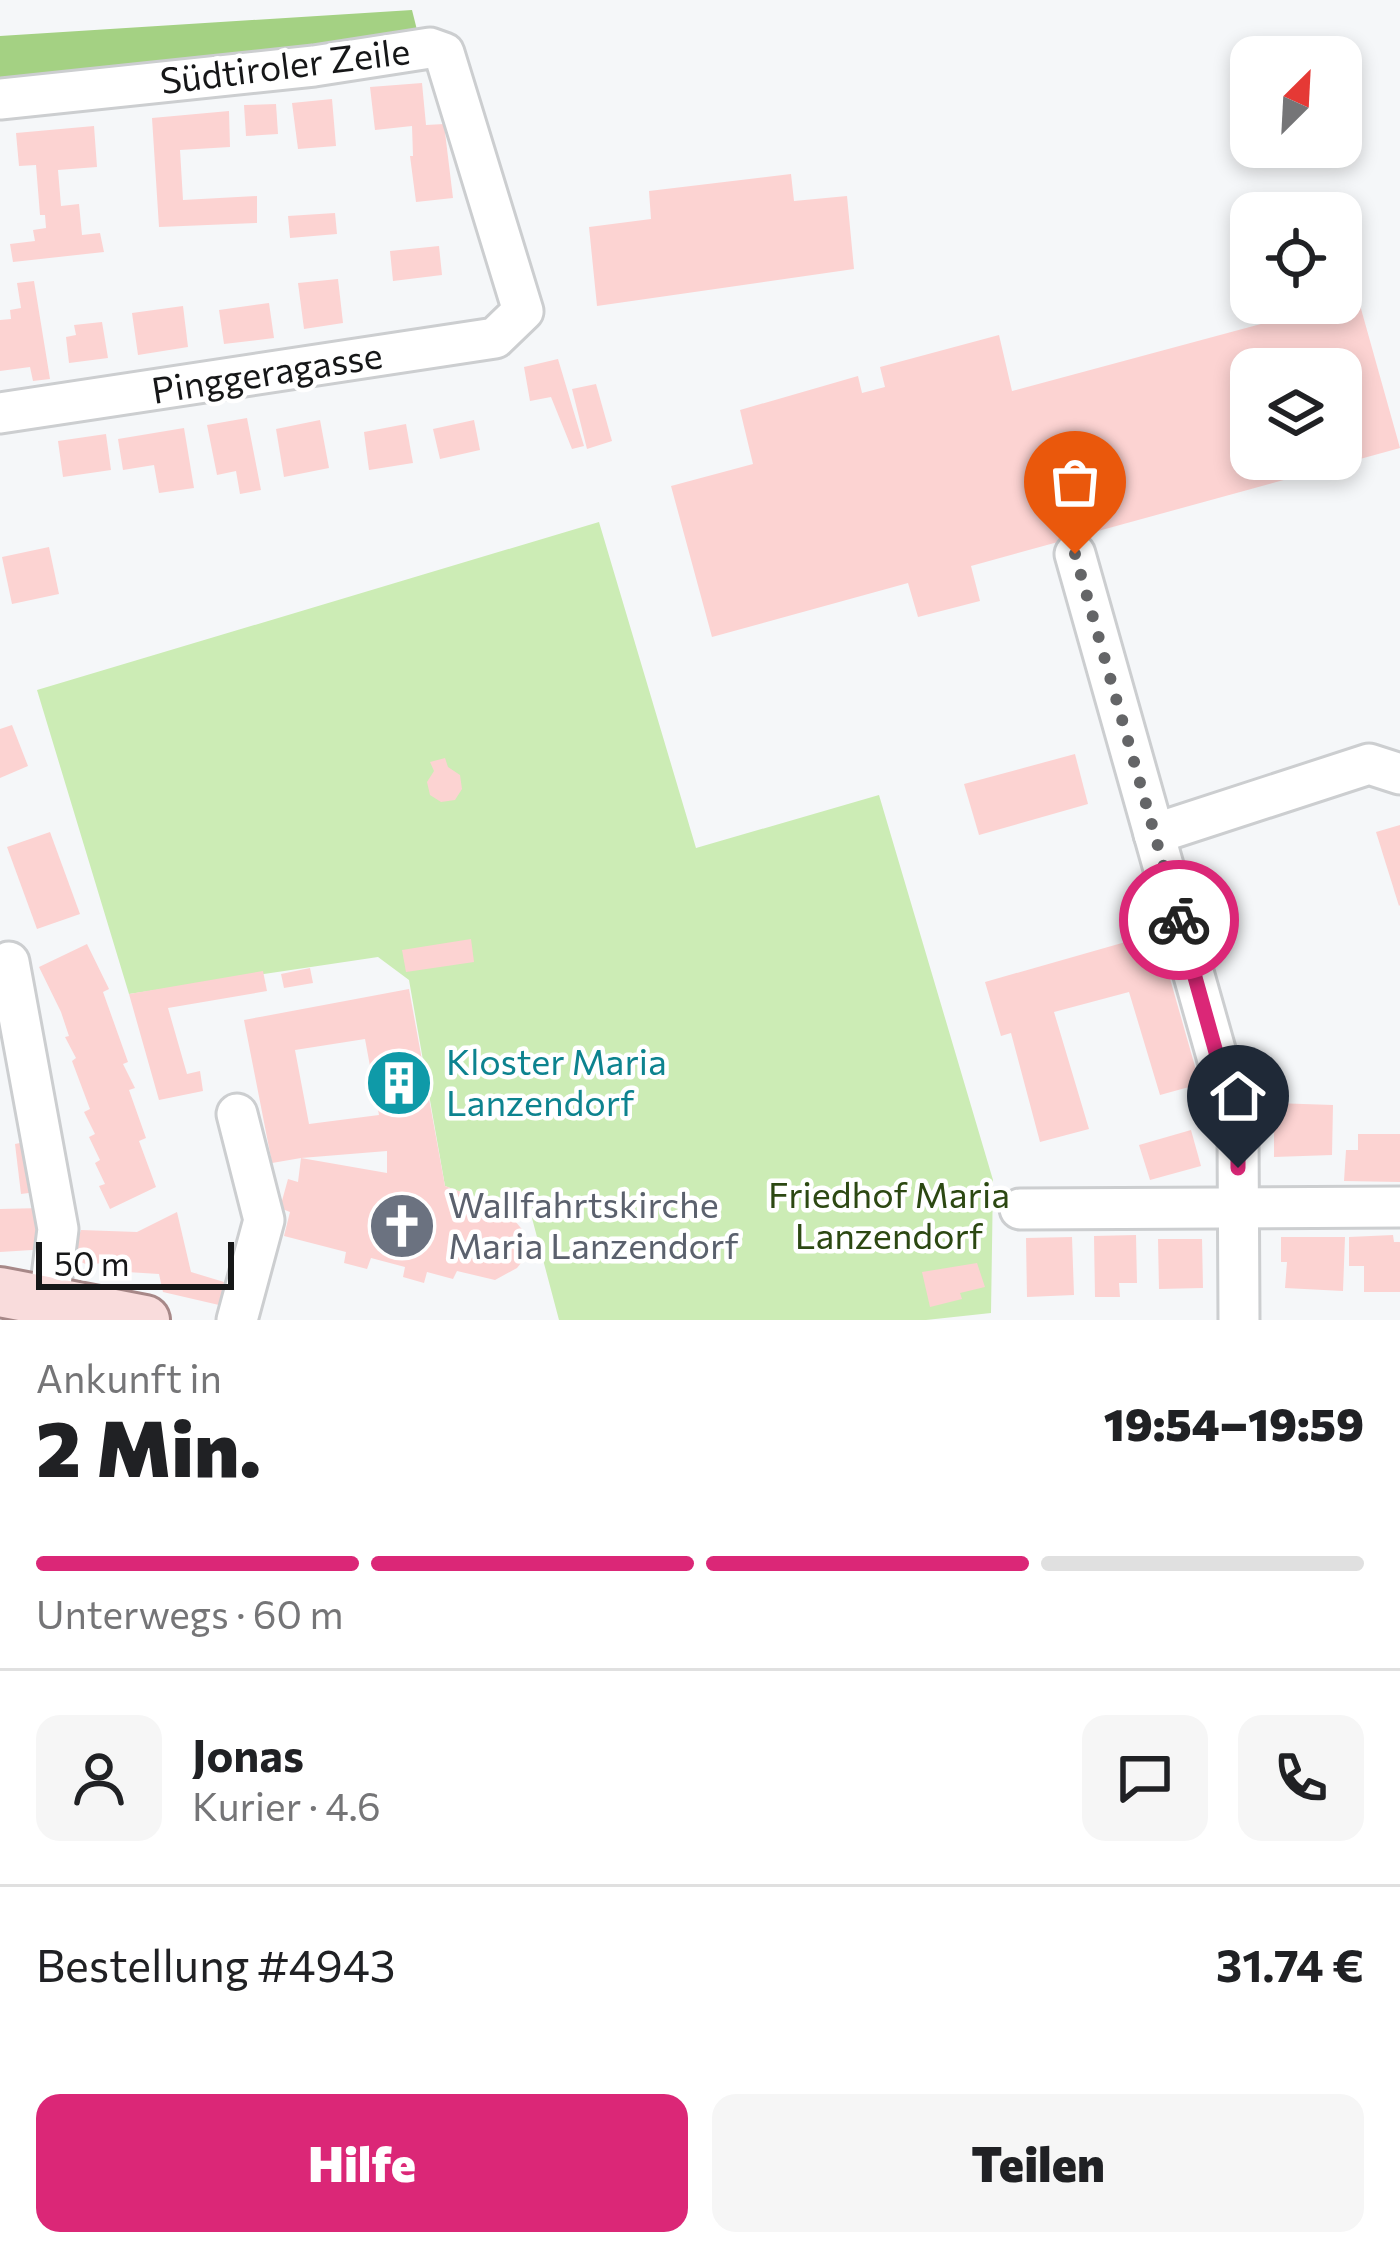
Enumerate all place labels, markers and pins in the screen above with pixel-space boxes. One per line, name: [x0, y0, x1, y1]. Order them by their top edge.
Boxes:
pin: [1024, 431, 1126, 554]
place label: Kloster Maria Lanzendorf: [446, 1038, 667, 1123]
pin: [1187, 1045, 1289, 1168]
building icon: Kloster Maria Lanzendorf: [364, 1048, 434, 1118]
place label: Wallfahrtskirche Maria Lanzendorf: [448, 1181, 740, 1266]
church icon: Wallfahrtskirche Maria Lanzendorf: [367, 1191, 437, 1261]

